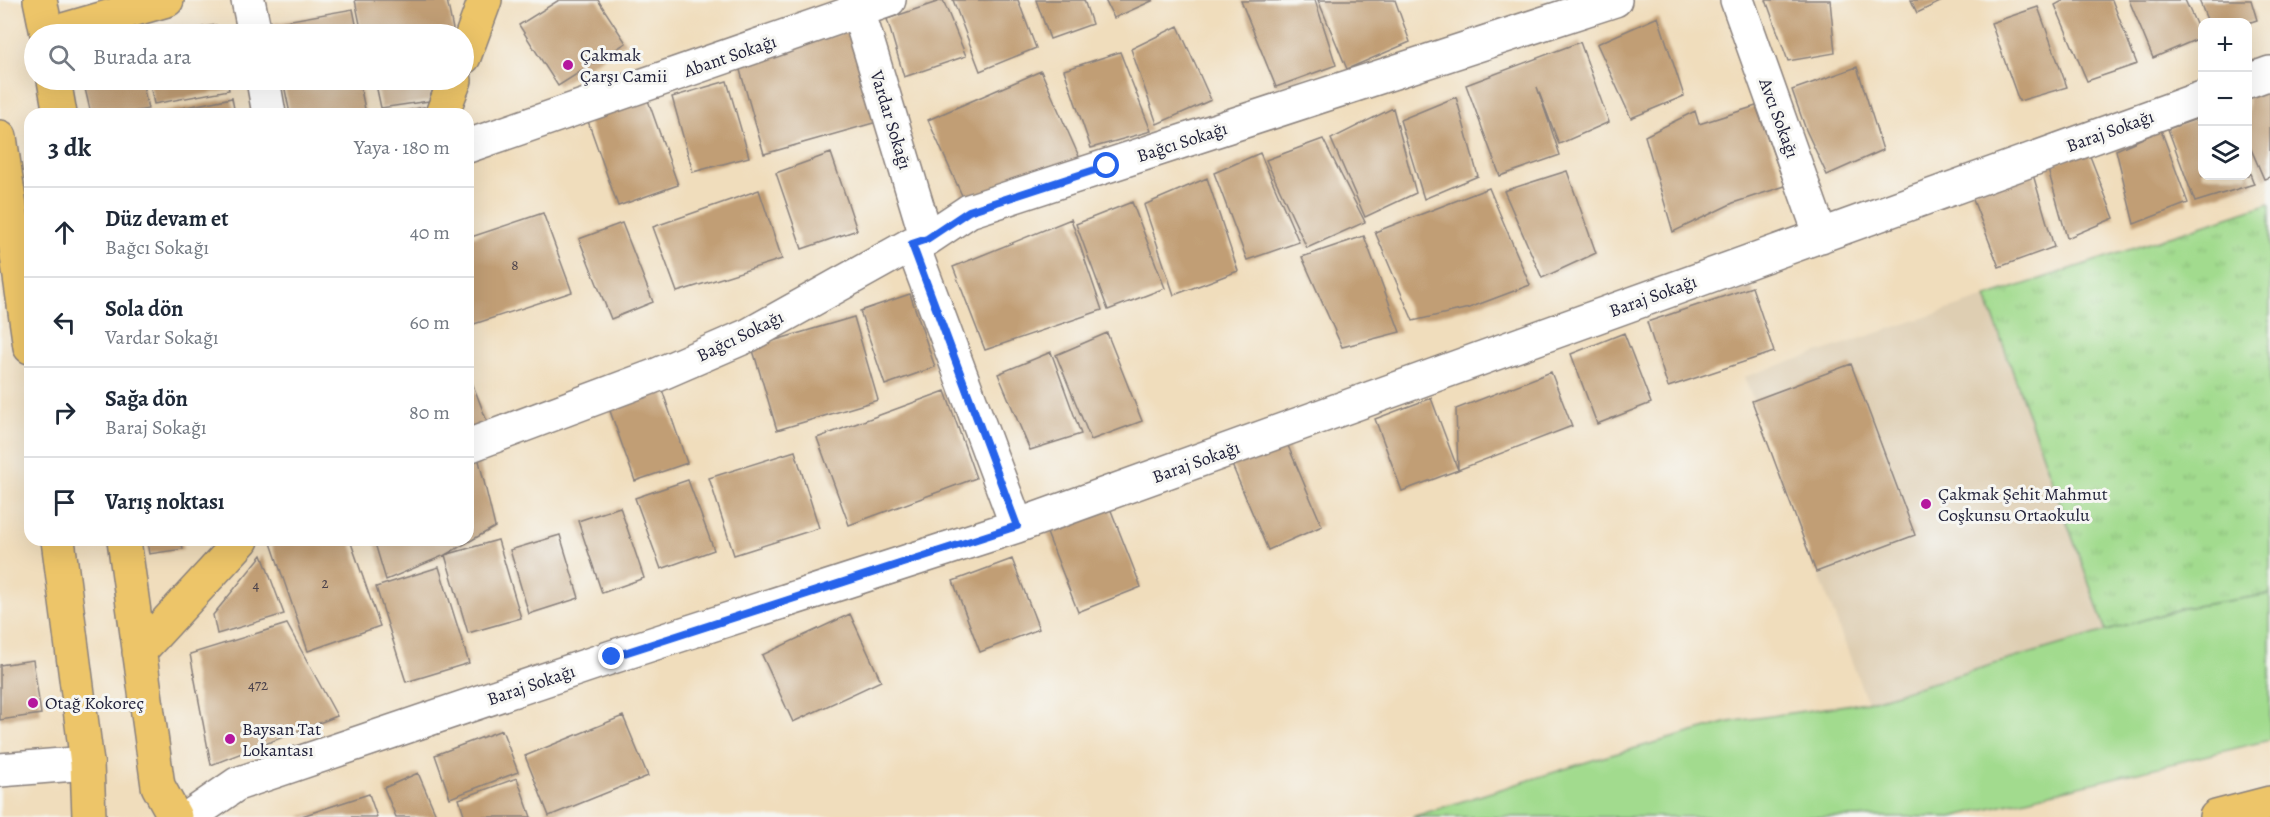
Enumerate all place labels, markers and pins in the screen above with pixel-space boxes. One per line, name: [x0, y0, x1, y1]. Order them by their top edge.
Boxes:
place label: Çakmak Çarşı Camii: [580, 43, 667, 88]
marker: Çakmak Çarşı Camii: [561, 58, 575, 72]
place label: Çakmak Şehit Mahmut Coşkunsu Ortaokulu: [1938, 482, 2108, 527]
marker: Çakmak Şehit Mahmut Coşkunsu Ortaokulu: [1919, 497, 1933, 511]
place label: Otağ Kokoreç: [45, 691, 144, 715]
marker: Otağ Kokoreç: [26, 696, 40, 710]
place label: Baysan Tat Lokantası: [242, 717, 321, 762]
marker: Baysan Tat Lokantası: [223, 732, 237, 746]

